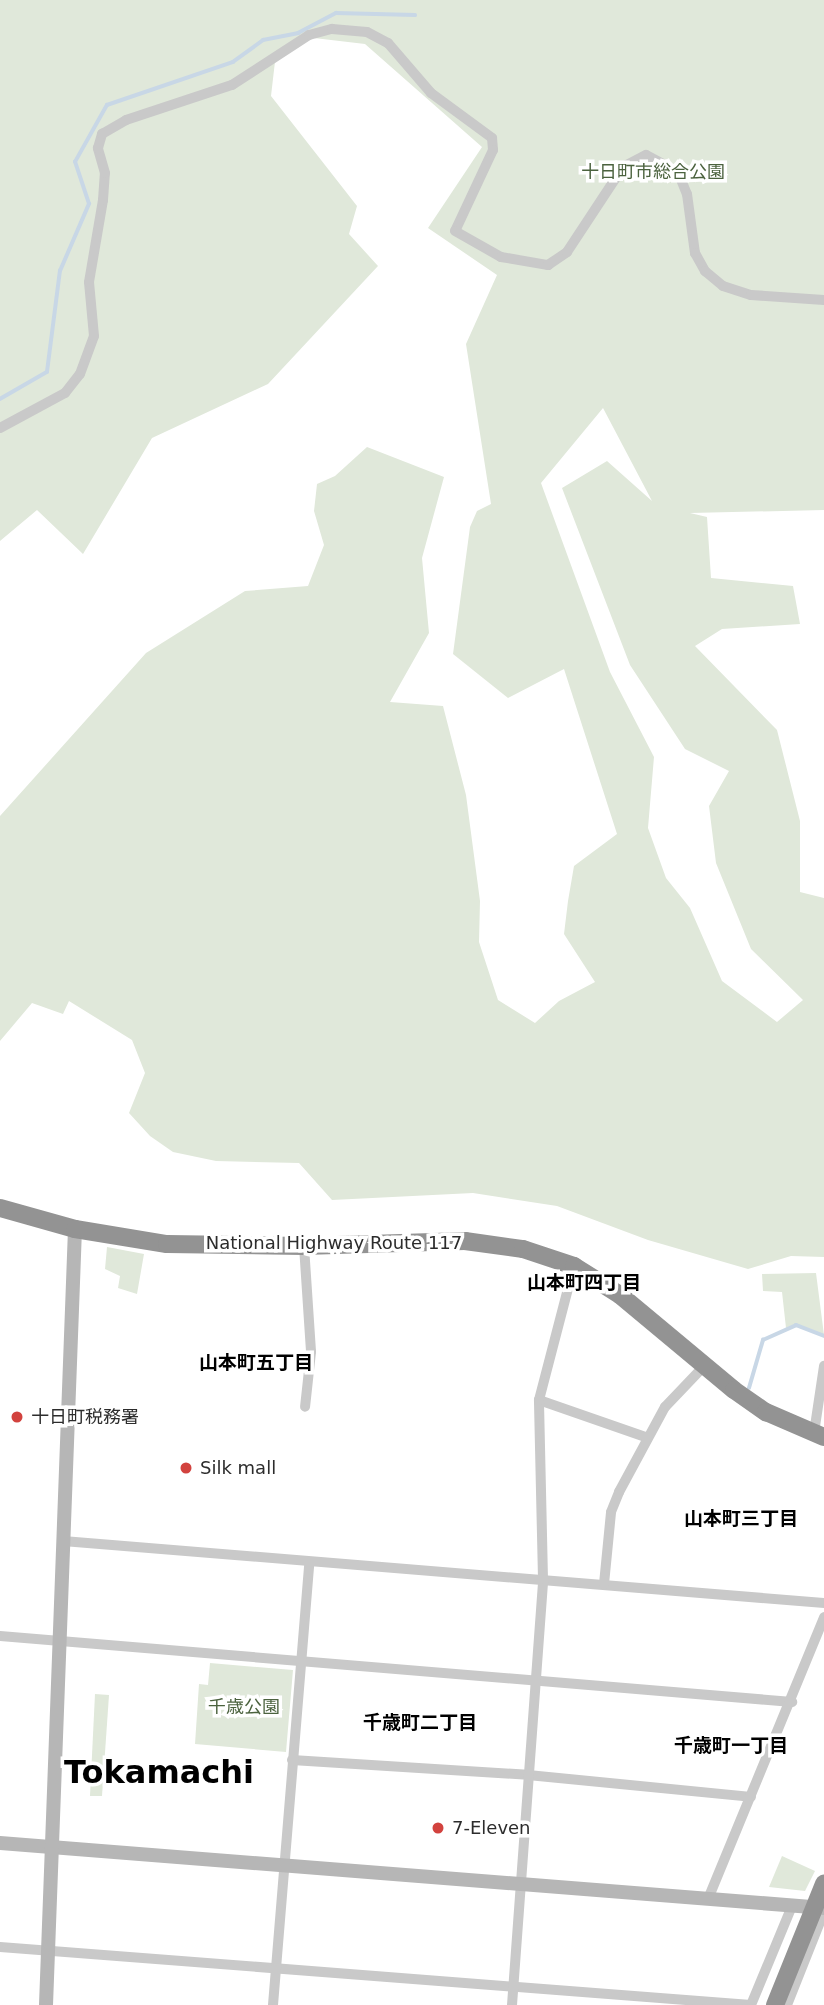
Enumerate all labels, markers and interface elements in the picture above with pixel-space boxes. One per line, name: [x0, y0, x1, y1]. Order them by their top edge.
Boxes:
park label: 十日町市総合公園: [581, 161, 725, 183]
street label: National Highway Route 117: [206, 1232, 462, 1254]
district label: 山本町四丁目: [527, 1272, 641, 1294]
district label: 山本町五丁目: [199, 1352, 313, 1374]
place label: 十日町税務署: [31, 1406, 139, 1428]
marker: 十日町税務署: [9, 1409, 25, 1425]
place label: Silk mall: [200, 1457, 276, 1479]
marker: Silk mall: [178, 1460, 194, 1476]
district label: 山本町三丁目: [684, 1508, 798, 1530]
park label: 千歳公園: [208, 1696, 280, 1718]
district label: 千歳町二丁目: [363, 1712, 477, 1734]
district label: 千歳町一丁目: [674, 1735, 788, 1757]
district label: Tokamachi: [64, 1753, 254, 1791]
place label: 7-Eleven: [452, 1817, 531, 1839]
marker: 7-Eleven: [430, 1820, 446, 1836]

